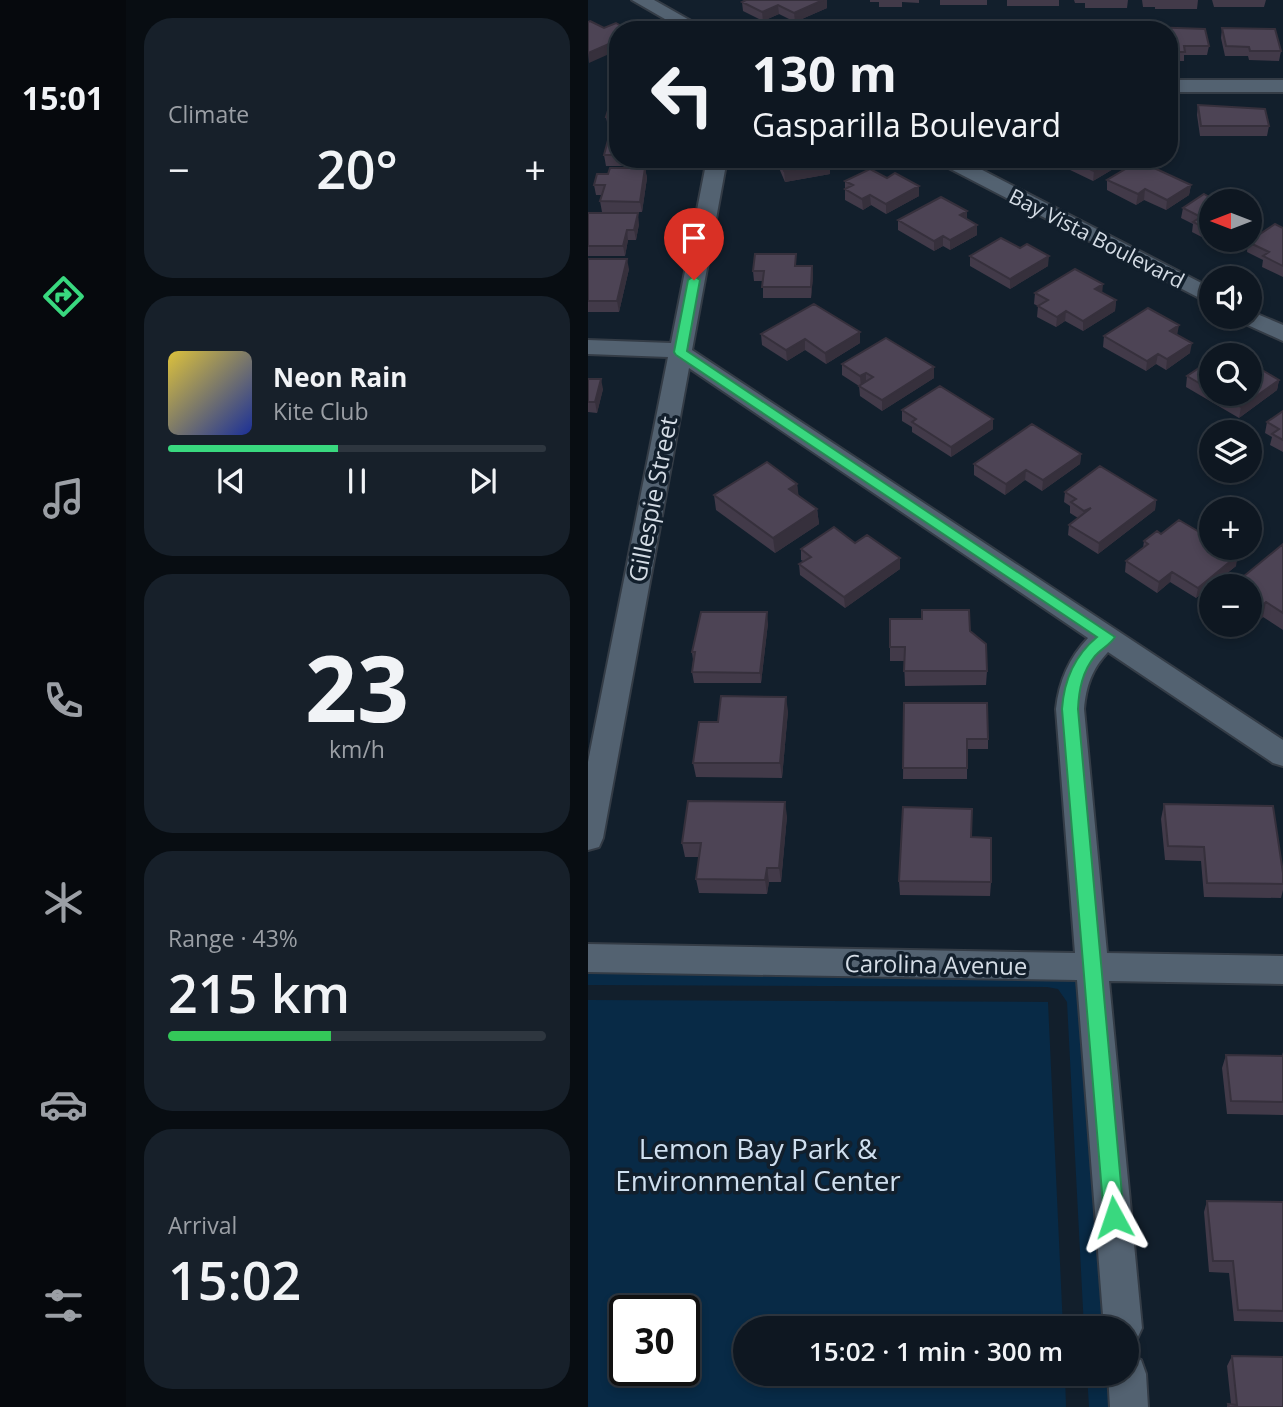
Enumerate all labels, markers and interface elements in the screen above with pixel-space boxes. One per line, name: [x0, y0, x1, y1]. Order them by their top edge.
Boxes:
text: 130 m: [752, 40, 897, 106]
icon: left: [637, 49, 728, 140]
text: 15:01: [22, 76, 104, 119]
text: Climate: [168, 98, 249, 130]
text: Gasparilla Boulevard: [752, 103, 1061, 146]
text: 20°: [316, 133, 398, 204]
text: −: [168, 143, 190, 195]
text: +: [524, 143, 546, 195]
street label: Bay Vista Boulevard: [1004, 182, 1190, 294]
north arrow: [1199, 189, 1262, 252]
map controls: [1199, 189, 1262, 637]
pin: [664, 208, 724, 280]
icon: arrive: [675, 219, 713, 257]
button: sound: [1199, 266, 1262, 329]
icon: directions: [39, 272, 88, 321]
button: search: [1199, 343, 1262, 406]
text: Neon Rain: [273, 359, 407, 395]
text: Kite Club: [273, 395, 368, 427]
street label: Gillespie Street: [620, 413, 684, 585]
button: layers: [1199, 420, 1262, 483]
icon: previous: [212, 462, 250, 500]
icon: pause: [338, 462, 376, 500]
icon: next: [464, 462, 502, 500]
icon: music: [39, 474, 88, 523]
button: +: [1199, 497, 1262, 560]
button: −: [1199, 574, 1262, 637]
text: 23: [305, 625, 409, 749]
icon: phone: [39, 676, 88, 725]
text: km/h: [329, 733, 385, 765]
icon: climate: [39, 878, 88, 927]
text: Range · 43%: [168, 922, 298, 954]
street label: Carolina Avenue: [844, 946, 1028, 982]
text: 215 km: [168, 957, 350, 1028]
icon: car: [39, 1080, 88, 1129]
park label: Lemon Bay Park & Environmental Center: [615, 1129, 901, 1199]
position arrow: [1077, 1180, 1151, 1254]
text: Arrival: [168, 1209, 237, 1241]
text: 15:02: [168, 1244, 301, 1315]
icon: filters: [39, 1281, 88, 1330]
speed limit sign: 30: [609, 1295, 700, 1386]
text: 15:02 · 1 min · 300 m: [809, 1333, 1063, 1369]

